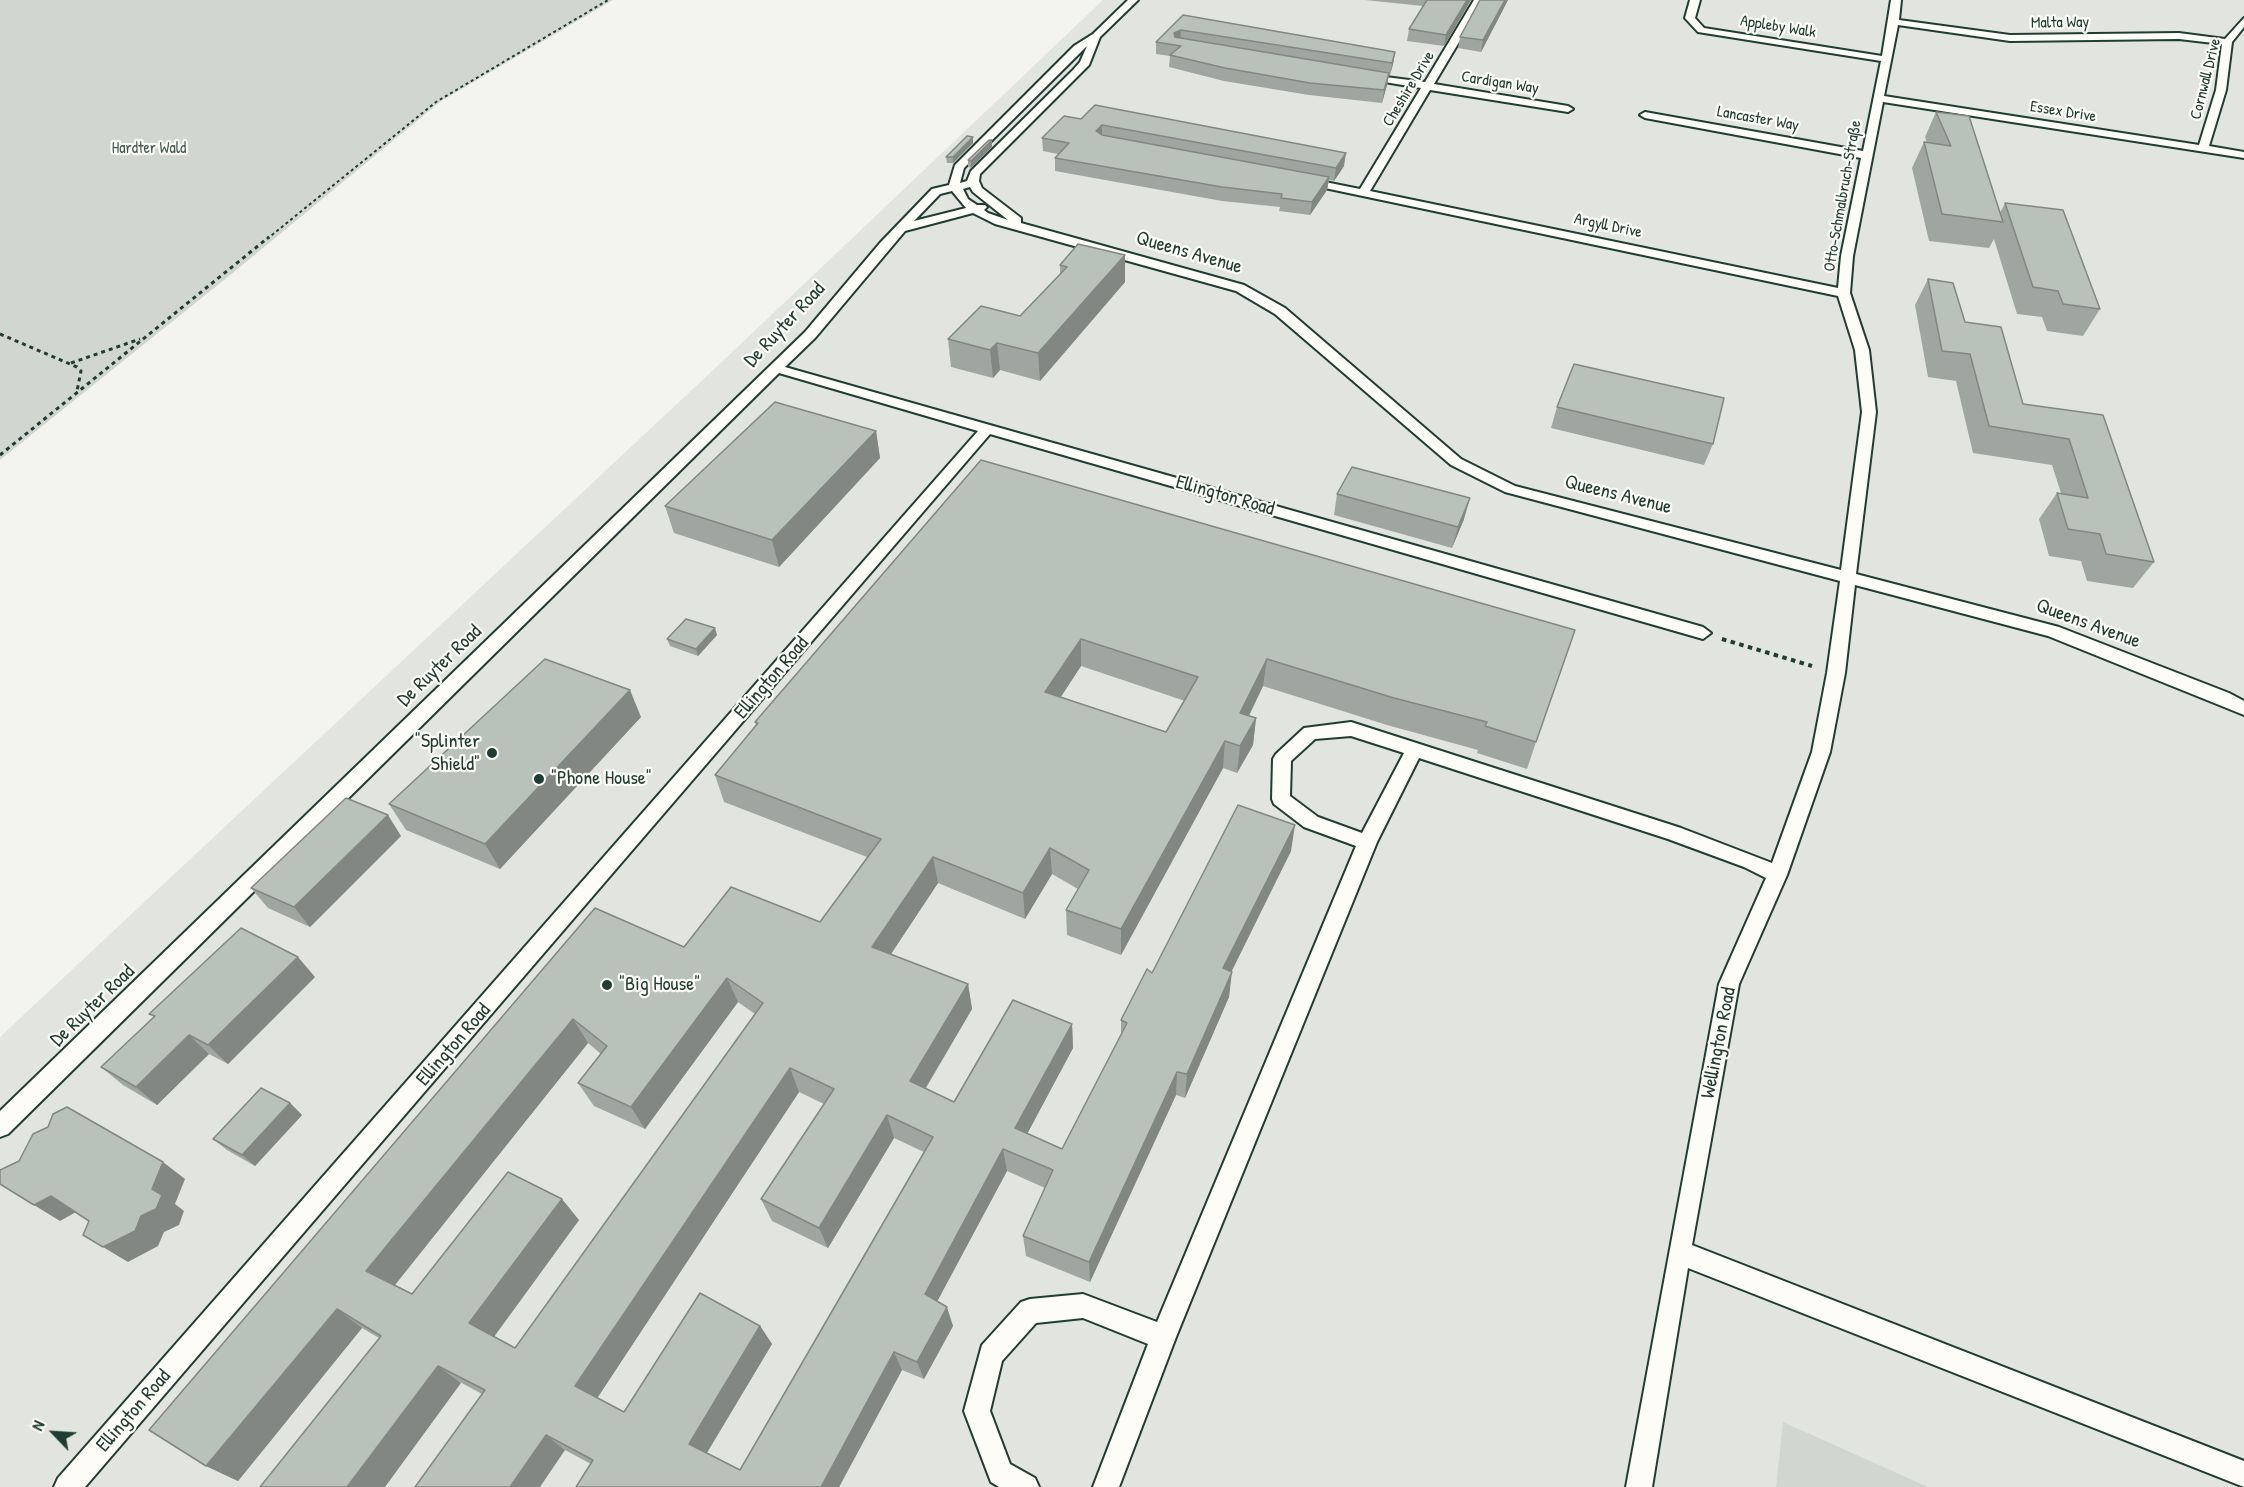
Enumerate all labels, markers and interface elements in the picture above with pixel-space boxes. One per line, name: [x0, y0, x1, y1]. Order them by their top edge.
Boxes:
street label: Appleby Walk: [1739, 12, 1817, 42]
street label: Malta Way: [2031, 13, 2089, 33]
street label: Cornwall Drive: [2187, 36, 2225, 122]
street label: Cheshire Drive: [1379, 48, 1439, 130]
street label: Cardigan Way: [1460, 67, 1540, 99]
street label: Essex Drive: [2029, 97, 2097, 127]
street label: Lancaster Way: [1716, 102, 1800, 136]
street label: Otto-Schmalbruch-Straße: [1820, 119, 1866, 273]
park label: Hardter Wald: [112, 139, 186, 159]
street label: Argyll Drive: [1572, 209, 1644, 243]
street label: Queens Avenue: [1133, 226, 1245, 280]
street label: De Ruyter Road: [740, 277, 830, 373]
street label: Queens Avenue: [1562, 470, 1674, 520]
street label: Ellington Road: [1173, 471, 1277, 521]
street label: Queens Avenue: [2033, 594, 2143, 654]
street label: De Ruyter Road: [393, 620, 487, 712]
street label: Ellington Road: [730, 632, 814, 724]
place label: "Splinter Shield": [415, 730, 480, 777]
marker: "Splinter Shield": [485, 746, 499, 760]
place label: "Phone House": [551, 767, 652, 791]
marker: "Phone House": [532, 772, 546, 786]
street label: De Ruyter Road: [46, 960, 140, 1052]
place label: "Big House": [619, 973, 700, 997]
marker: "Big House": [600, 978, 614, 992]
street label: Wellington Road: [1696, 985, 1742, 1101]
street label: Ellington Road: [412, 999, 496, 1091]
street label: Ellington Road: [92, 1365, 176, 1457]
north arrow: [24, 1403, 84, 1463]
text: N: [26, 1417, 49, 1434]

